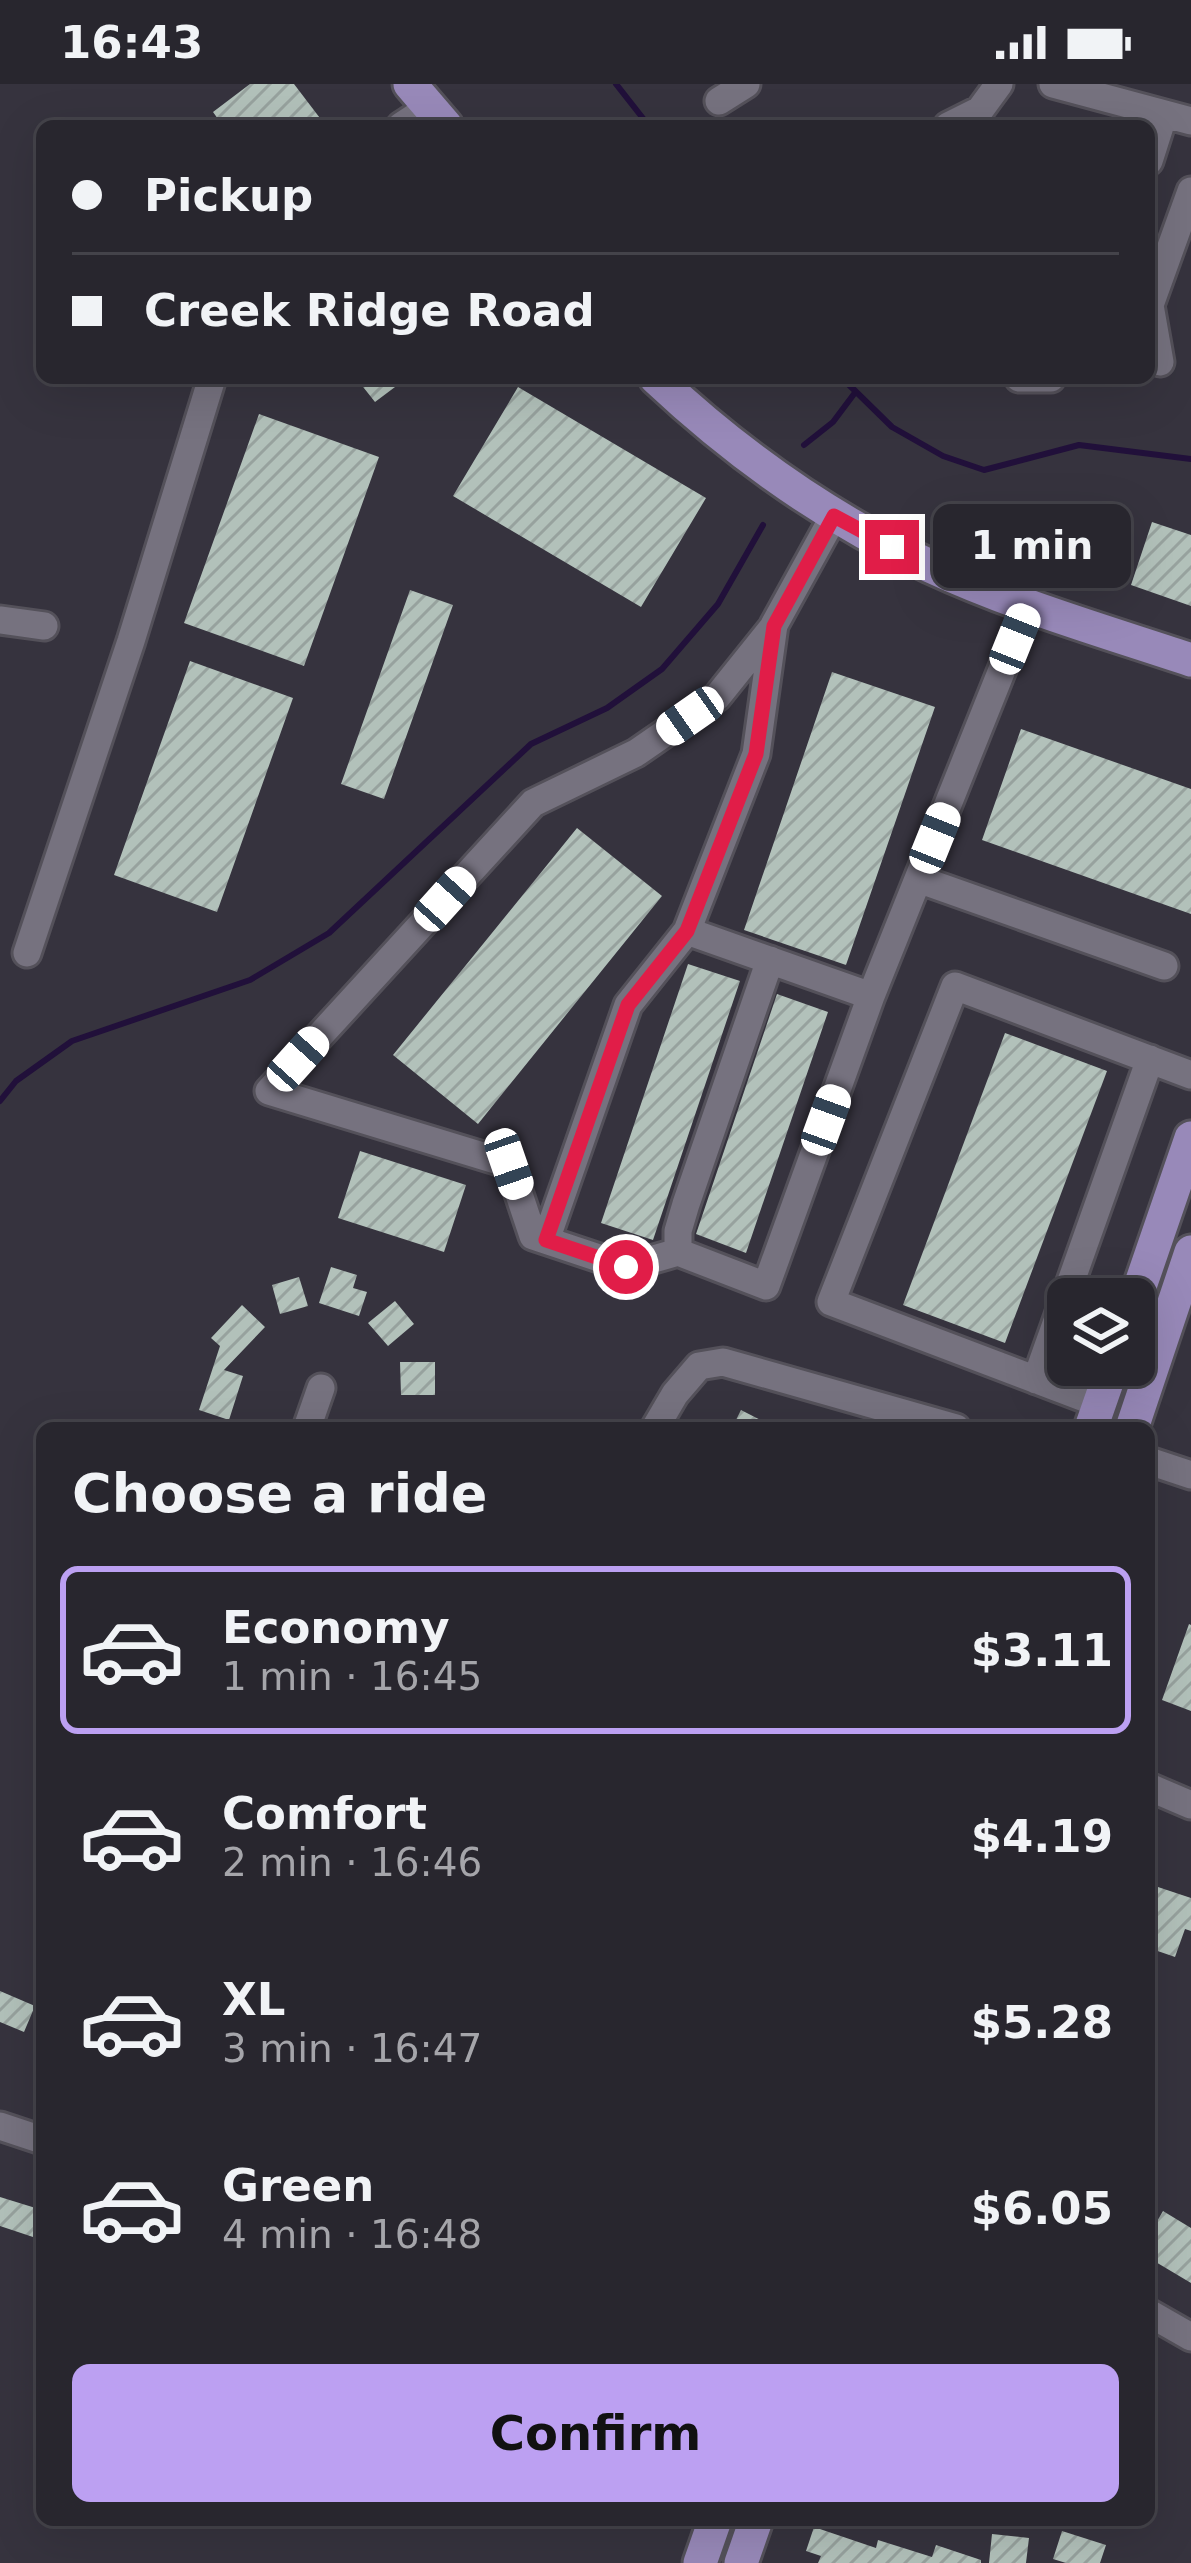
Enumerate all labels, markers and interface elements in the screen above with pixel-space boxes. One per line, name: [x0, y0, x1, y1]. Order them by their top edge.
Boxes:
text: 16:43: [60, 16, 203, 69]
text: Pickup: [144, 169, 313, 222]
text: Creek Ridge Road: [144, 284, 595, 337]
callout: 1 min: [934, 505, 1132, 589]
route end: [865, 520, 919, 574]
text: 1 min: [971, 523, 1093, 568]
car: [985, 599, 1045, 679]
car: [650, 681, 730, 751]
car: [905, 798, 965, 878]
car: [408, 860, 482, 938]
car: [261, 1020, 335, 1098]
car: [797, 1080, 855, 1160]
car: [480, 1124, 538, 1204]
route start: [599, 1240, 653, 1294]
map controls: [1047, 1278, 1155, 1386]
button: layers: [1047, 1278, 1155, 1386]
text: Choose a ride: [72, 1462, 488, 1525]
icon: car: [78, 1596, 186, 1704]
text: Economy: [222, 1601, 450, 1654]
text: $3.11: [971, 1624, 1113, 1677]
text: 1 min · 16:45: [222, 1654, 482, 1699]
icon: car: [78, 1782, 186, 1890]
text: Comfort: [222, 1787, 427, 1840]
text: $4.19: [971, 1810, 1113, 1863]
text: 2 min · 16:46: [222, 1840, 482, 1885]
icon: car: [78, 1968, 186, 2076]
text: XL: [222, 1973, 285, 2026]
text: $5.28: [971, 1996, 1113, 2049]
text: 3 min · 16:47: [222, 2026, 482, 2071]
icon: car: [78, 2154, 186, 2262]
text: Green: [222, 2159, 374, 2212]
text: $6.05: [971, 2182, 1113, 2235]
text: 4 min · 16:48: [222, 2212, 482, 2257]
button: Confirm: [72, 2364, 1119, 2502]

